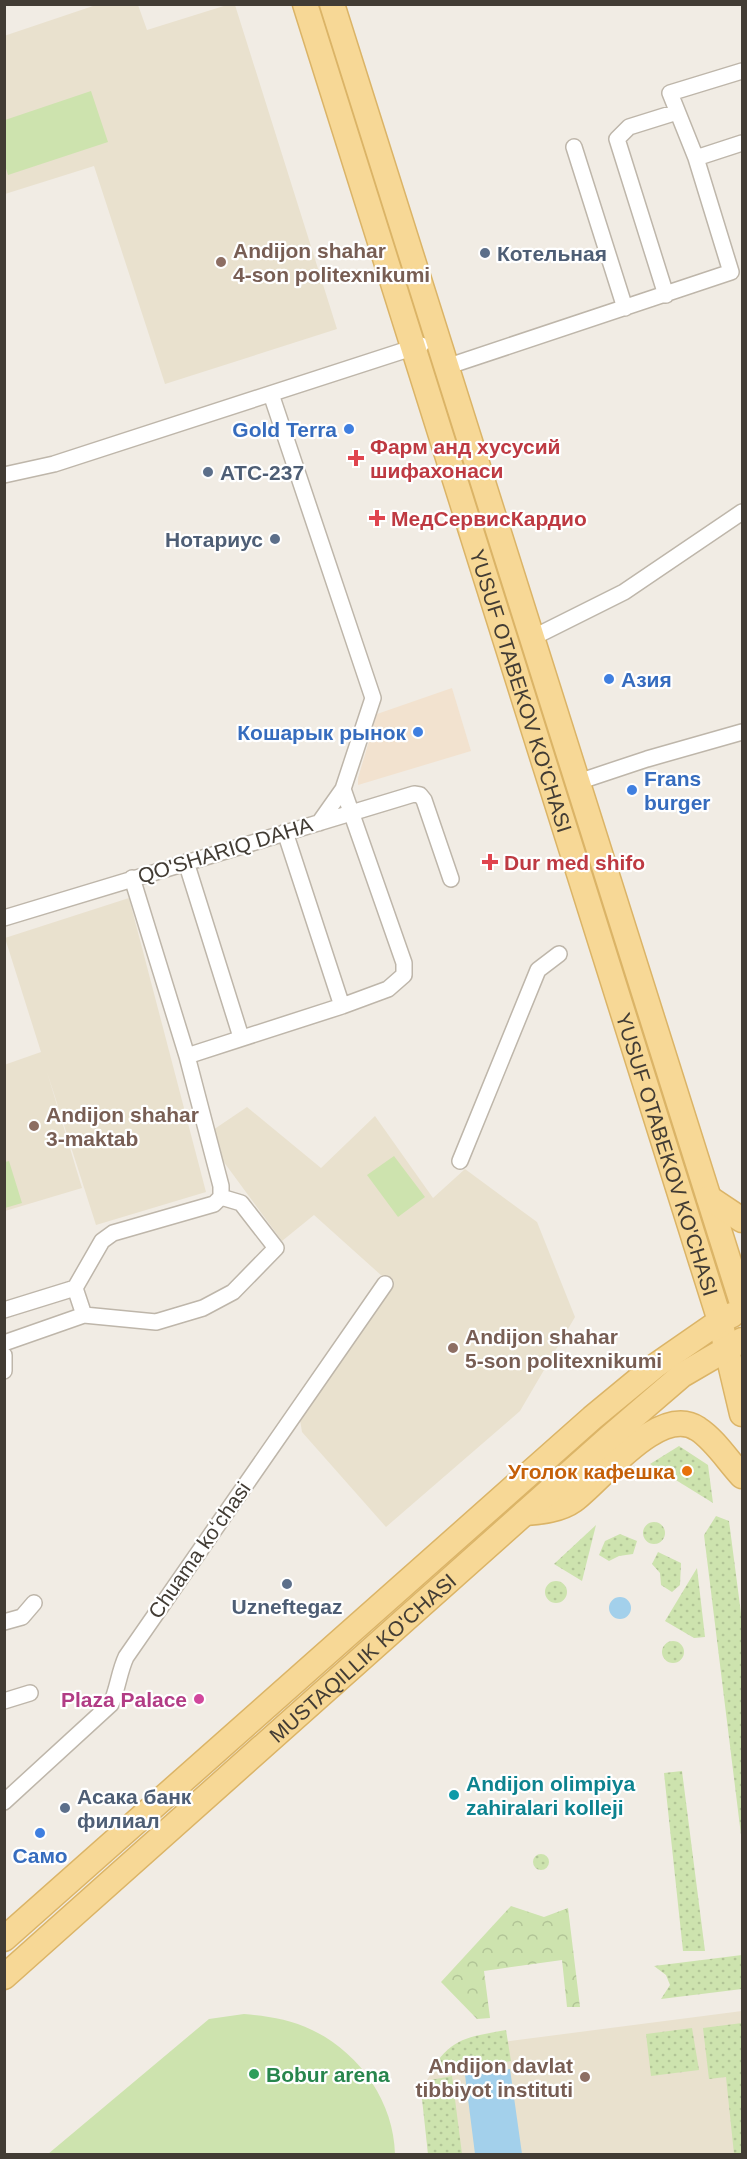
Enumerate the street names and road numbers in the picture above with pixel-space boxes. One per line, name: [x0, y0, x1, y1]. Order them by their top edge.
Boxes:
street label: YUSUF OTABEKOV KO'CHASI: [466, 546, 577, 835]
street label: QO'SHARIQ DAHA: [135, 812, 315, 888]
street label: YUSUF OTABEKOV KO'CHASI: [612, 1010, 723, 1299]
street label: Chuama koʻchasi: [143, 1477, 255, 1623]
street label: MUSTAQILLIK KO'CHASI: [264, 1569, 460, 1747]

